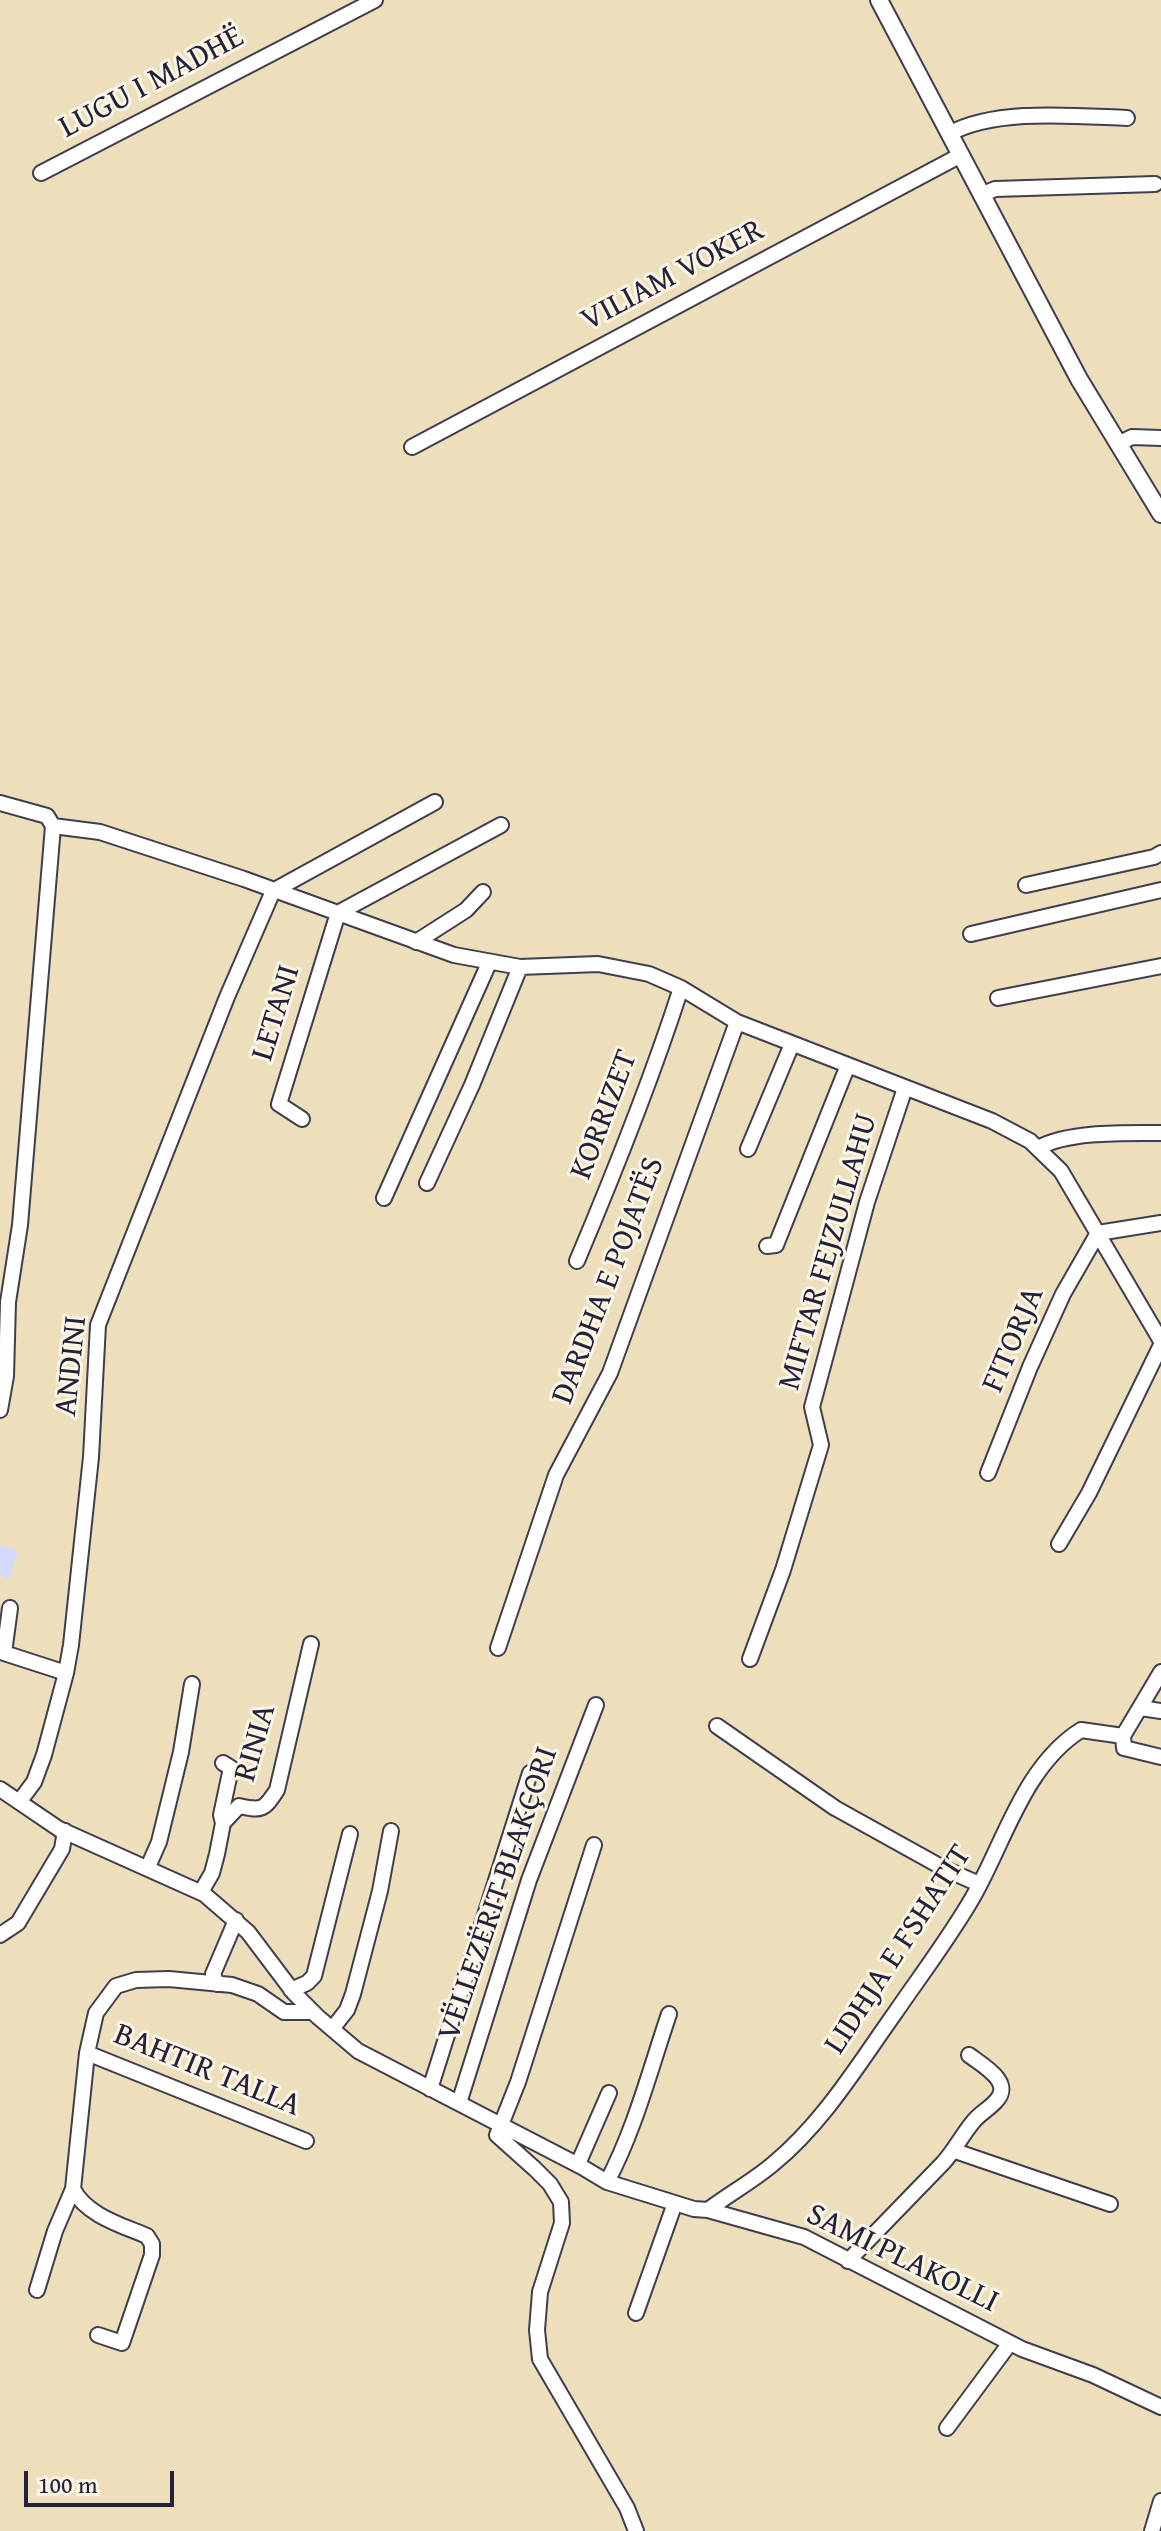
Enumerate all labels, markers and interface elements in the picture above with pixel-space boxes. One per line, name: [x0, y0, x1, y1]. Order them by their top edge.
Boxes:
street label: LUGU I MADHË: [53, 18, 251, 148]
street label: VILIAM VOKER: [575, 212, 771, 340]
street label: LETANI: [244, 961, 310, 1065]
street label: KORRIZET: [563, 1045, 647, 1185]
street label: MIFTAR FEJZULLAHU: [771, 1110, 887, 1394]
street label: DARDHA E POJATËS: [544, 1152, 674, 1410]
street label: FITORJA: [975, 1282, 1053, 1398]
street label: ANDINI: [48, 1314, 96, 1418]
street label: RINIA: [227, 1700, 285, 1786]
street label: VËLLEZËRIT BLAKÇORI: [431, 1742, 567, 2046]
street label: LIDHJA E FSHATIT: [817, 1838, 981, 2062]
street label: BAHTIR TALLA: [108, 2016, 306, 2126]
street label: SAMI PLAKOLLI: [800, 2196, 1004, 2322]
scale bar: [28, 2455, 178, 2505]
text: 100 m: [38, 2467, 98, 2502]

